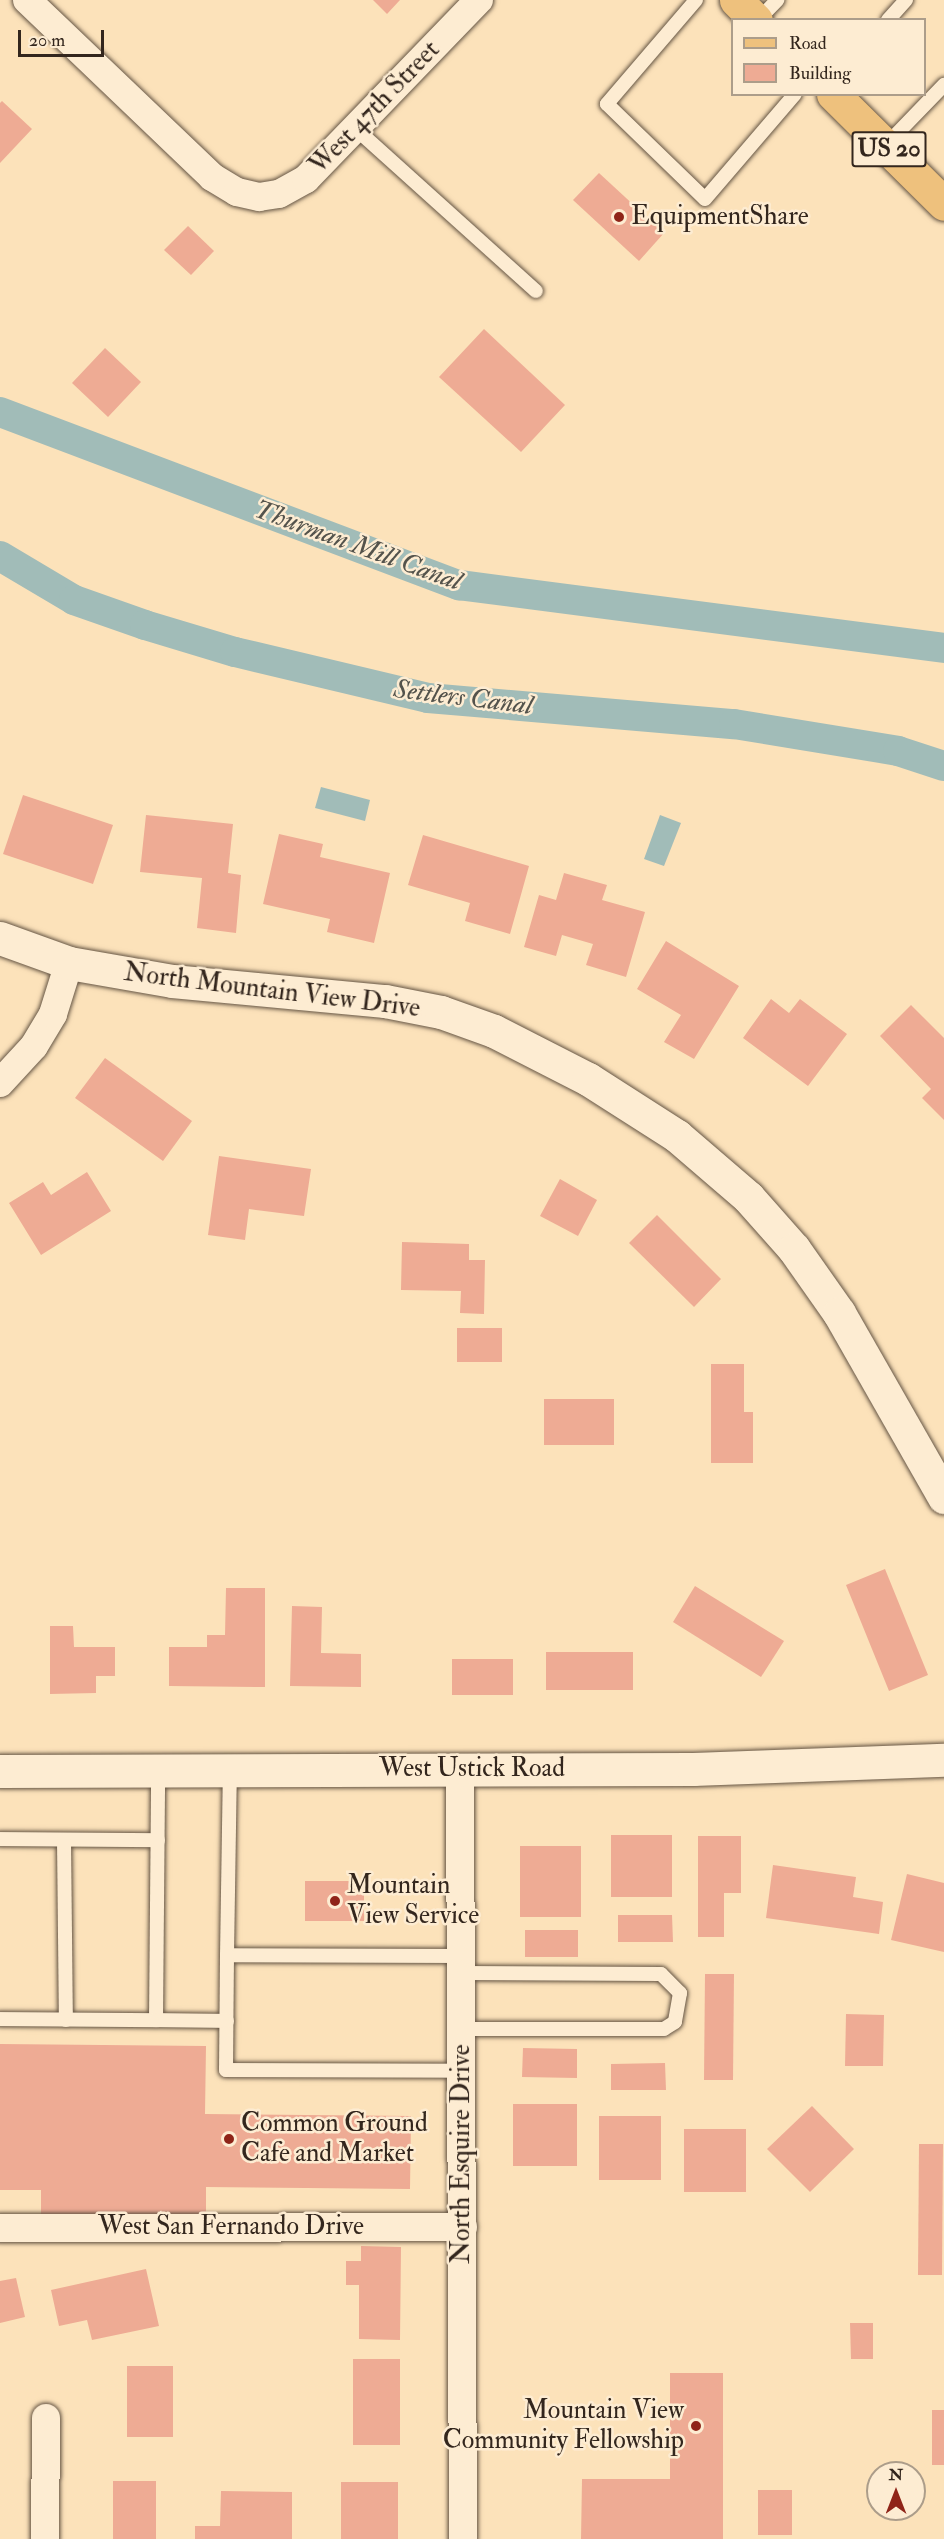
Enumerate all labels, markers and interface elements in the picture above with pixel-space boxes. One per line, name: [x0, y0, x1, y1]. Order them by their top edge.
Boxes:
scale bar: [21, 18, 106, 56]
legend: [731, 18, 926, 96]
text: 20 m: [29, 29, 65, 52]
text: Road: [789, 32, 827, 55]
street label: West 47th Street: [304, 35, 446, 181]
text: Building: [789, 62, 851, 85]
road number: US 20: [852, 128, 926, 170]
place label: EquipmentShare: [631, 201, 809, 233]
marker: EquipmentShare: [612, 210, 626, 224]
water label: Thurman Mill Canal: [250, 492, 466, 598]
water label: Settlers Canal: [392, 672, 534, 722]
street label: North Mountain View Drive: [122, 957, 422, 1025]
street label: West Ustick Road: [379, 1753, 565, 1785]
place label: Mountain View Service: [347, 1870, 479, 1931]
marker: Mountain View Service: [328, 1894, 342, 1908]
street label: North Esquire Drive: [446, 2044, 478, 2264]
place label: Common Ground Cafe and Market: [241, 2108, 428, 2170]
marker: Common Ground Cafe and Market: [222, 2132, 236, 2146]
street label: West San Fernando Drive: [98, 2211, 364, 2243]
place label: Mountain View Community Fellowship: [443, 2395, 684, 2456]
marker: Mountain View Community Fellowship: [689, 2419, 703, 2433]
north arrow: [866, 2461, 926, 2521]
text: N: [889, 2465, 903, 2485]

